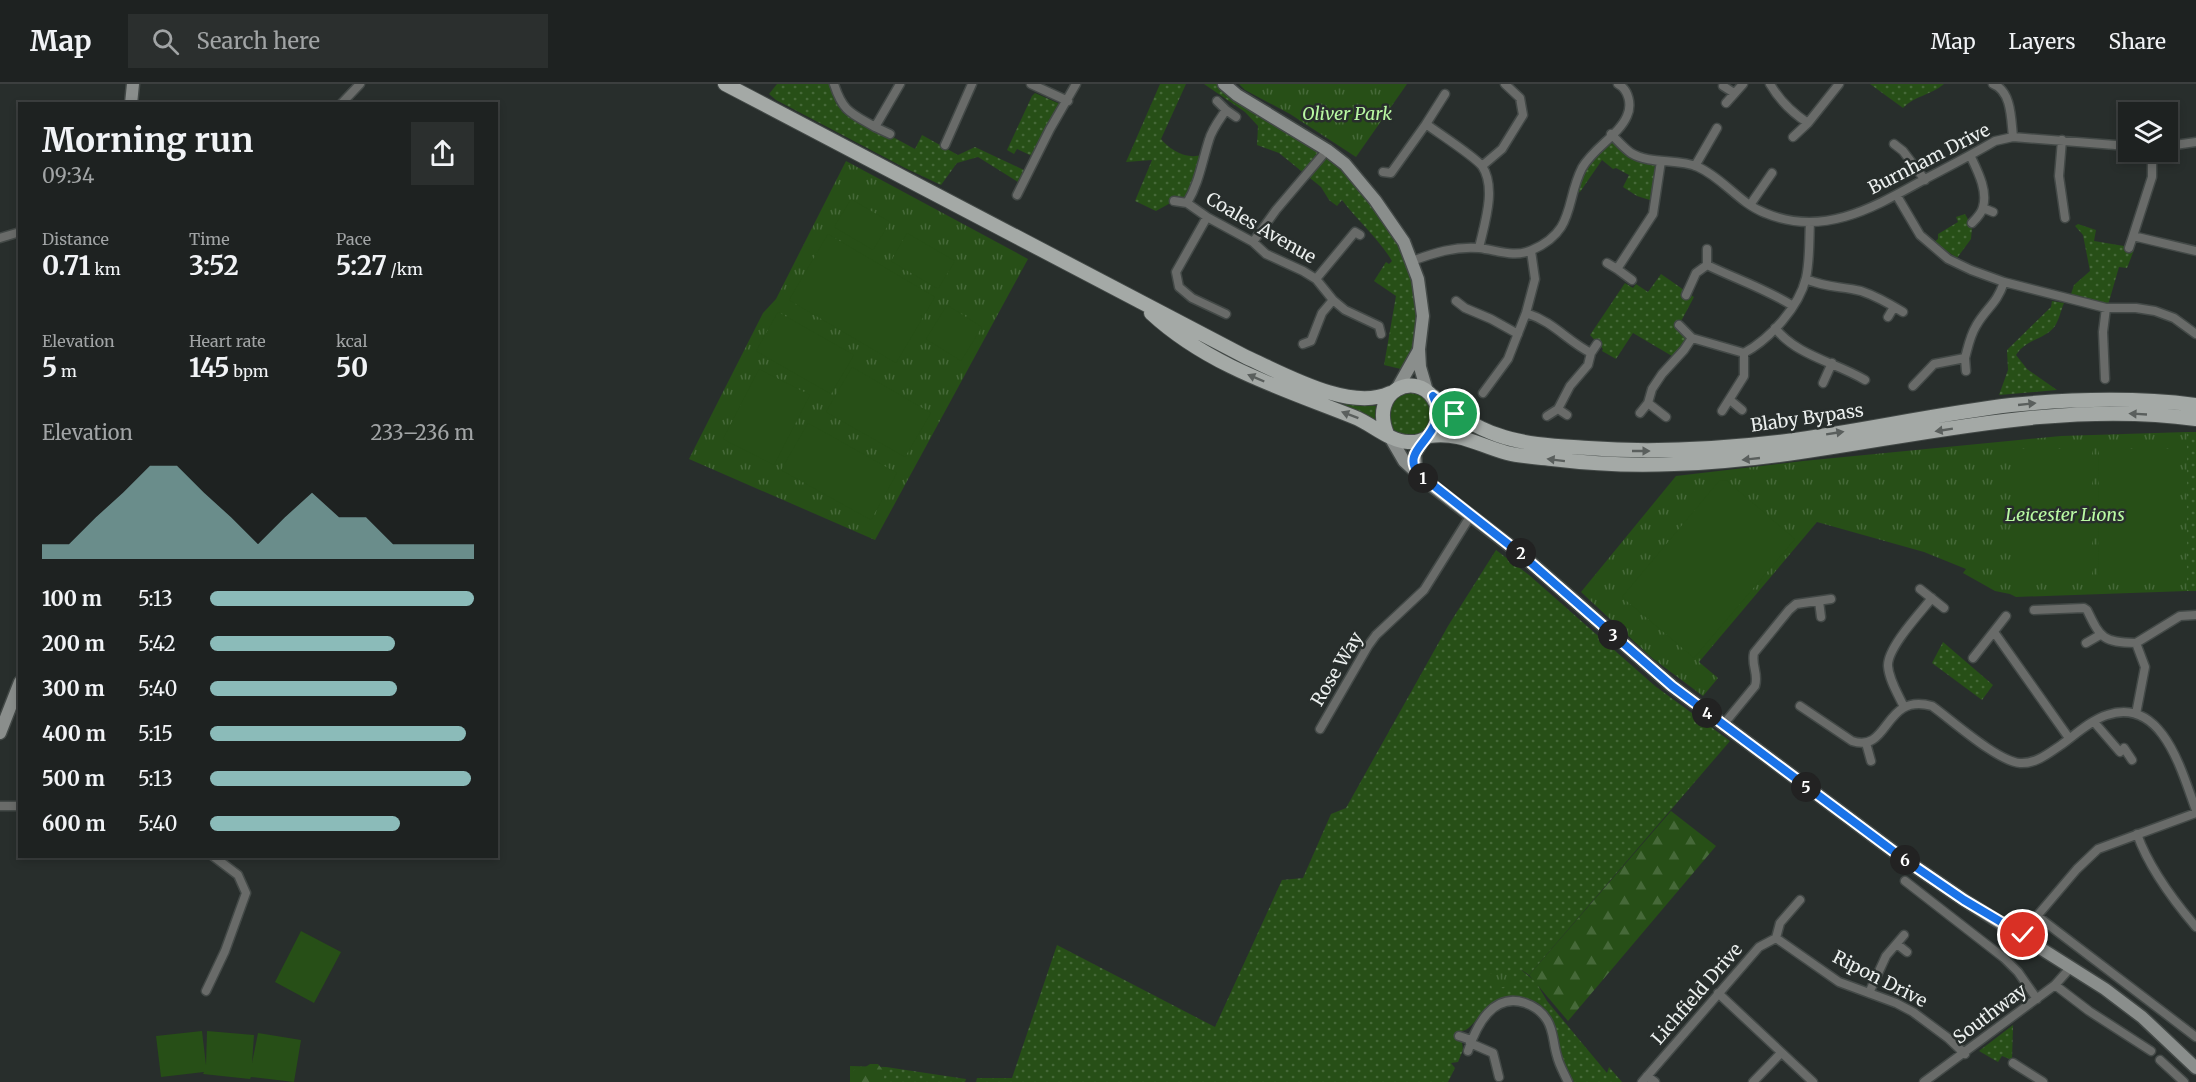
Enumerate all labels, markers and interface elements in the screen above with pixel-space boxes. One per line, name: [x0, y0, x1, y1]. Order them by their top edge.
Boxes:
search box: [128, 14, 548, 68]
text: Map: [30, 23, 92, 59]
icon: search: [149, 25, 182, 58]
text: Search here: [197, 27, 320, 55]
text: Map: [1931, 28, 1976, 55]
text: Layers: [2009, 28, 2076, 55]
text: Share: [2109, 28, 2166, 55]
park label: Oliver Park: [1302, 102, 1392, 125]
map controls: [2118, 102, 2178, 162]
button: layers: [2118, 102, 2178, 162]
street label: Burnham Drive: [1864, 118, 1994, 199]
text: Morning run: [42, 120, 253, 161]
button: share: [411, 122, 474, 185]
text: 09:34: [42, 163, 94, 188]
street label: Coales Avenue: [1202, 187, 1320, 268]
text: Distance: [42, 229, 109, 249]
text: Time: [189, 229, 230, 249]
text: Pace: [336, 229, 371, 249]
text: 0.71: [42, 249, 91, 282]
text: 3:52: [189, 249, 239, 282]
text: 5:27: [336, 249, 387, 282]
text: km: [91, 259, 121, 279]
text: /km: [387, 259, 423, 279]
text: Elevation: [42, 331, 115, 351]
text: Heart rate: [189, 331, 266, 351]
text: kcal: [336, 331, 367, 351]
text: 5: [42, 351, 57, 384]
text: 145: [189, 351, 230, 384]
text: 50: [336, 351, 368, 384]
text: m: [57, 361, 77, 381]
text: bpm: [230, 361, 269, 381]
one-way arrow: [1248, 374, 1265, 383]
pin: [1429, 388, 1480, 439]
icon: arrive: [1438, 397, 1471, 430]
street label: Blaby Bypass: [1749, 398, 1865, 437]
one-way arrow: [2018, 399, 2037, 409]
one-way arrow: [1341, 410, 1359, 420]
one-way arrow: [2128, 410, 2147, 419]
text: Elevation: [42, 420, 133, 445]
text: 233–236 m: [371, 420, 474, 445]
one-way arrow: [1934, 425, 1953, 434]
one-way arrow: [1825, 428, 1844, 437]
one-way arrow: [1631, 446, 1650, 456]
one-way arrow: [1741, 454, 1760, 464]
one-way arrow: [1547, 455, 1566, 464]
pin: 1: [1408, 463, 1438, 493]
text: 1: [1419, 468, 1427, 488]
park label: Leicester Lions: [2005, 503, 2125, 526]
pin: 2: [1506, 538, 1536, 568]
text: 2: [1516, 543, 1526, 563]
text: 100 m: [42, 586, 102, 611]
text: 5:13: [138, 586, 173, 611]
pin: 3: [1598, 620, 1628, 650]
text: 3: [1608, 625, 1618, 645]
street label: Rose Way: [1305, 627, 1368, 710]
text: 200 m: [42, 631, 105, 656]
text: 5:42: [138, 631, 176, 656]
text: 300 m: [42, 676, 105, 701]
text: 5:40: [138, 676, 178, 701]
pin: 4: [1692, 698, 1722, 728]
text: 4: [1702, 703, 1712, 723]
text: 400 m: [42, 721, 106, 746]
text: 5:15: [138, 721, 173, 746]
text: 500 m: [42, 766, 105, 791]
text: 5:13: [138, 766, 173, 791]
pin: 5: [1791, 772, 1821, 802]
text: 5: [1801, 777, 1811, 797]
text: 600 m: [42, 811, 106, 836]
text: 5:40: [138, 811, 178, 836]
pin: 6: [1890, 845, 1920, 875]
text: 6: [1900, 850, 1910, 870]
pin: [1997, 909, 2048, 960]
icon: check: [2006, 918, 2039, 951]
street label: Lichfield Drive: [1646, 938, 1747, 1049]
street label: Ripon Drive: [1829, 945, 1931, 1012]
street label: Southway: [1948, 978, 2031, 1049]

